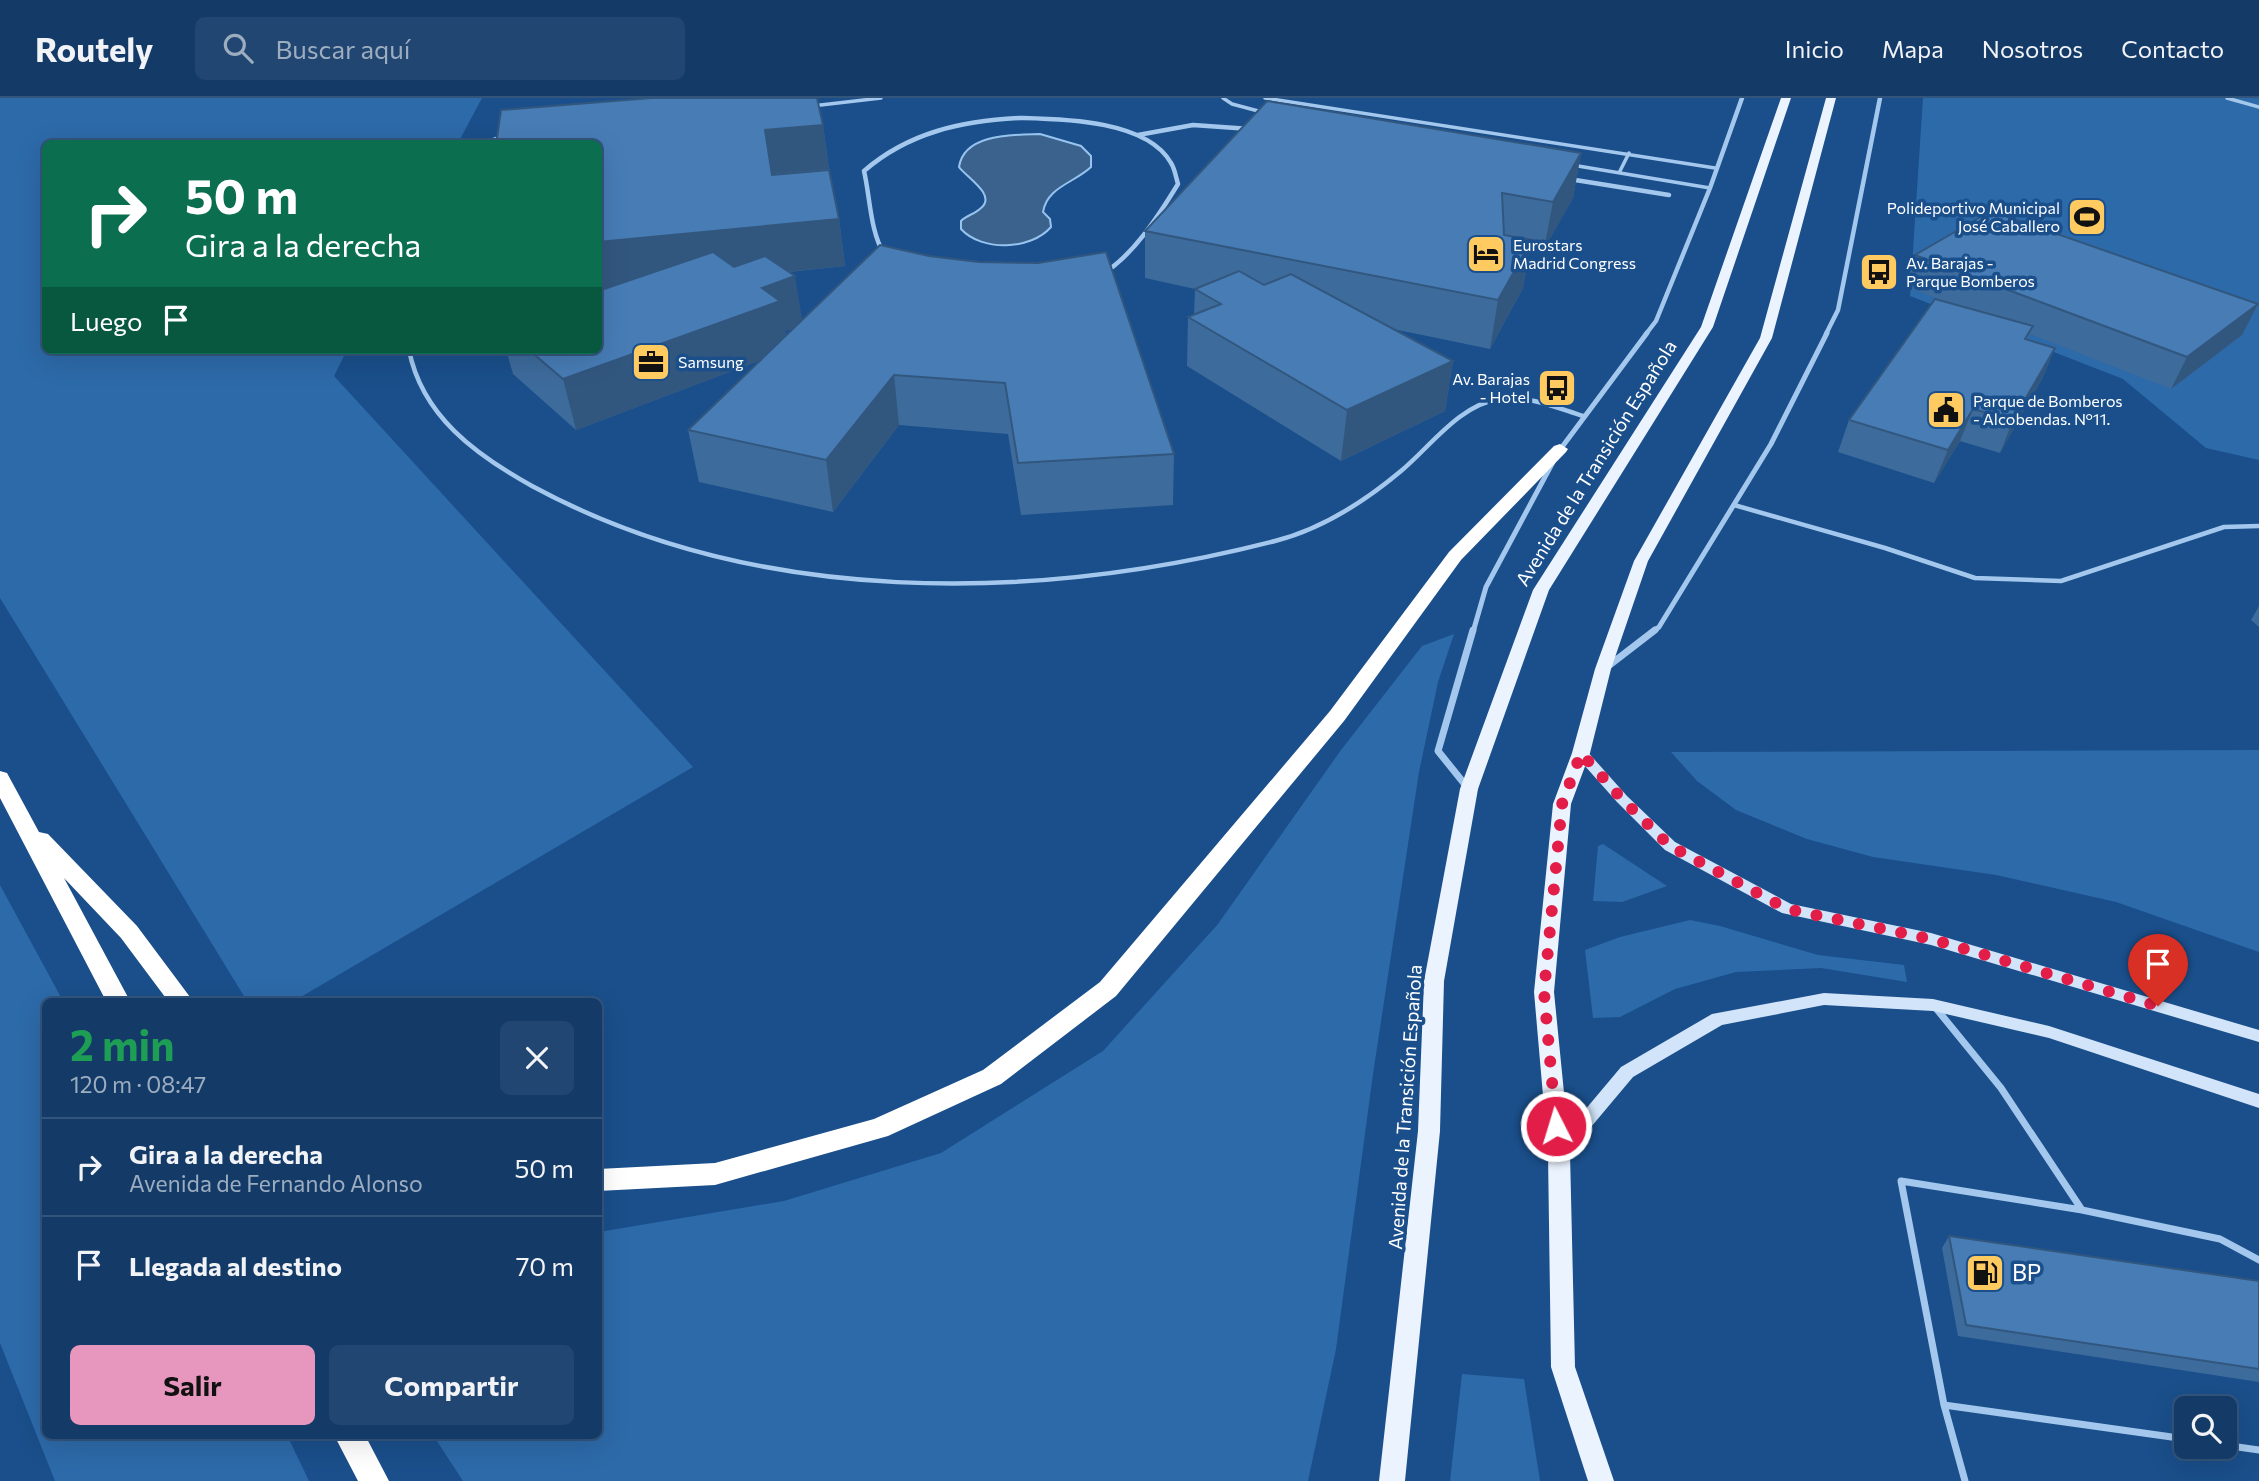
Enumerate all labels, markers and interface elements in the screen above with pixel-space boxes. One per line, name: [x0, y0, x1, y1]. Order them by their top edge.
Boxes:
search box: [195, 17, 685, 80]
text: Routely: [35, 28, 153, 69]
icon: search: [219, 29, 257, 67]
text: Buscar aquí: [275, 33, 410, 64]
text: Inicio: [1785, 34, 1844, 63]
text: Mapa: [1882, 34, 1944, 63]
text: Nosotros: [1982, 34, 2083, 63]
text: Contacto: [2121, 34, 2224, 63]
text: 50 m: [185, 164, 298, 224]
icon: right: [70, 168, 161, 259]
sports icon: Polideportivo Municipal José Caballero: [2066, 196, 2108, 238]
place label: Polideportivo Municipal José Caballero: [1887, 198, 2060, 235]
text: Gira a la derecha: [185, 224, 421, 264]
hotel icon: Eurostars Madrid Congress: [1465, 233, 1507, 275]
place label: Eurostars Madrid Congress: [1513, 235, 1636, 272]
bus stop icon: Av. Barajas - Parque Bomberos: [1858, 251, 1900, 293]
place label: Av. Barajas - Parque Bomberos: [1906, 253, 2035, 290]
icon: arrive: [157, 301, 195, 339]
text: Luego: [70, 305, 143, 336]
street label: Avenida de la Transición Española: [1510, 335, 1681, 590]
office icon: Samsung: [630, 341, 672, 383]
place label: Samsung: [678, 352, 744, 371]
bus stop icon: Av. Barajas - Hotel: [1536, 367, 1578, 409]
place label: Av. Barajas - Hotel: [1452, 369, 1530, 406]
public building icon: Parque de Bomberos - Alcobendas. Nº11.: [1925, 389, 1967, 431]
place label: Parque de Bomberos - Alcobendas. Nº11.: [1973, 391, 2123, 428]
pin: [2128, 934, 2188, 1006]
icon: arrive: [2139, 945, 2177, 983]
street label: Avenida de la Transición Española: [1383, 964, 1426, 1250]
text: 2 min: [70, 1018, 175, 1070]
button: close: [500, 1021, 574, 1095]
text: 120 m · 08:47: [70, 1070, 206, 1098]
position arrow: [1519, 1089, 1593, 1163]
text: Gira a la derecha: [129, 1138, 323, 1169]
icon: right: [70, 1148, 108, 1186]
text: 50 m: [514, 1152, 574, 1183]
text: Avenida de Fernando Alonso: [129, 1169, 423, 1197]
icon: arrive: [70, 1246, 108, 1284]
text: Llegada al destino: [129, 1250, 342, 1281]
text: 70 m: [516, 1250, 574, 1281]
fuel station icon: BP: [1964, 1252, 2006, 1294]
place label: BP: [2012, 1258, 2041, 1286]
button: Salir: [70, 1345, 315, 1425]
button: Compartir: [329, 1345, 574, 1425]
map controls: [2174, 1396, 2237, 1459]
button: search: [2174, 1396, 2237, 1459]

